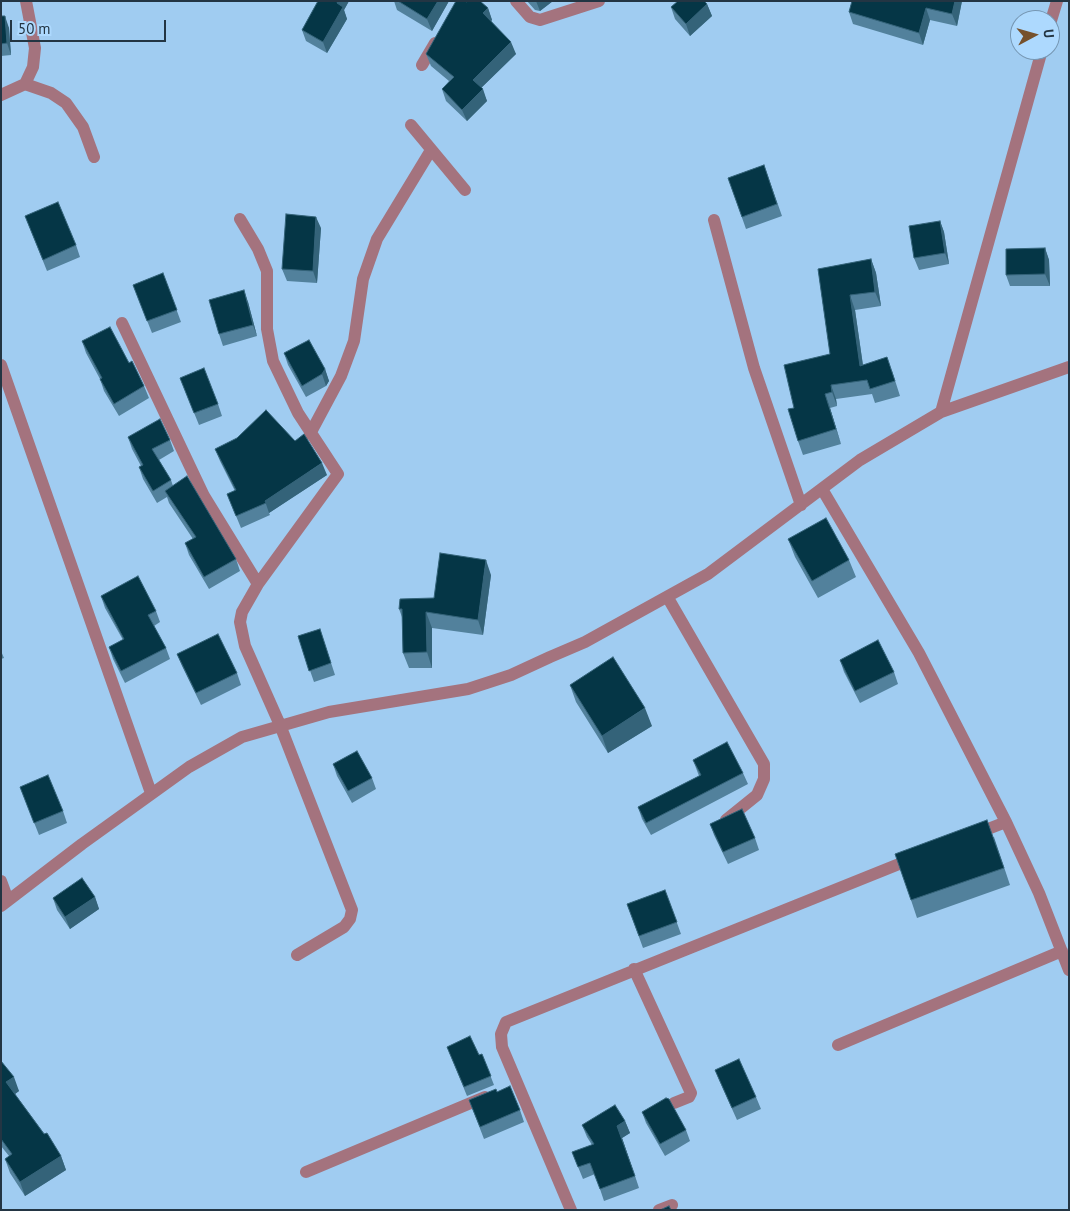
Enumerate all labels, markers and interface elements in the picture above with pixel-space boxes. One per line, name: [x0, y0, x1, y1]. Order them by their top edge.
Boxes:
scale bar: [12, 10, 169, 42]
north arrow: [1010, 10, 1060, 60]
text: 50 m: [18, 19, 51, 38]
text: U: [1040, 28, 1058, 39]

